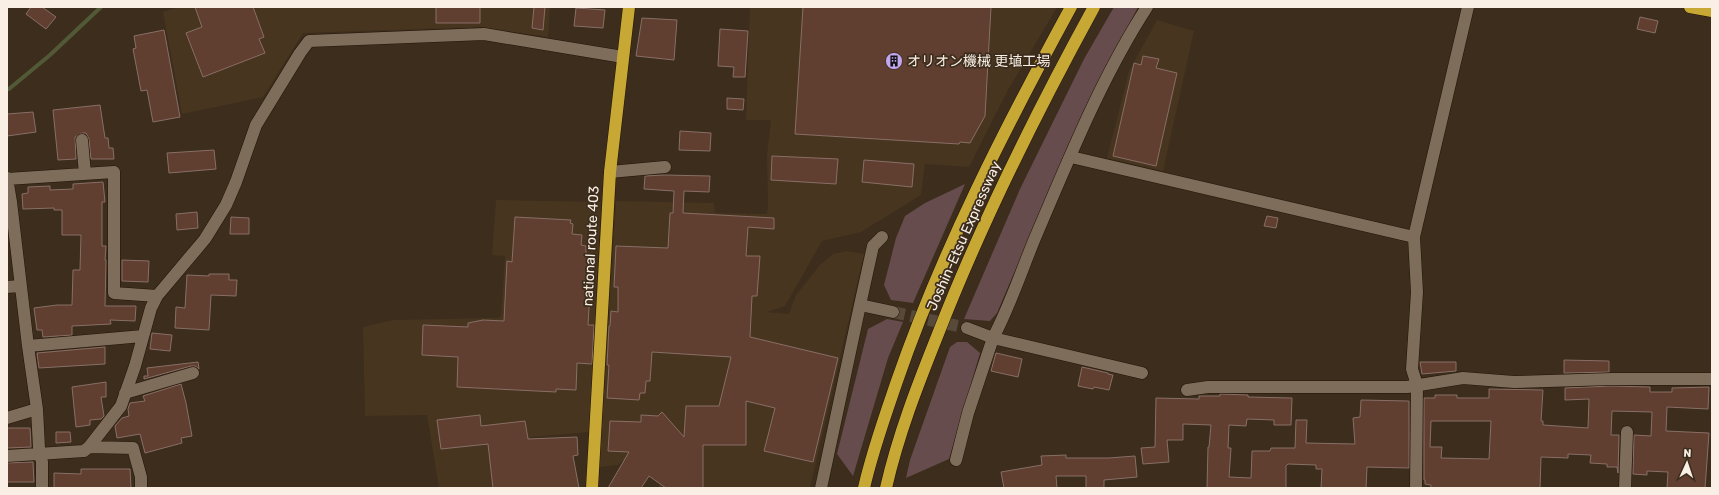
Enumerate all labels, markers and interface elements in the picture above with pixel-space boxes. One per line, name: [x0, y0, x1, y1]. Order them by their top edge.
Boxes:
building icon: オリオン機械 更埴工場: [884, 51, 904, 71]
place label: オリオン機械 更埴工場: [907, 53, 1050, 70]
street label: Joshin-Etsu Expressway: [923, 158, 1005, 313]
street label: national route 403: [579, 185, 603, 307]
north arrow: [1667, 443, 1707, 483]
text: N: [1683, 447, 1692, 460]

